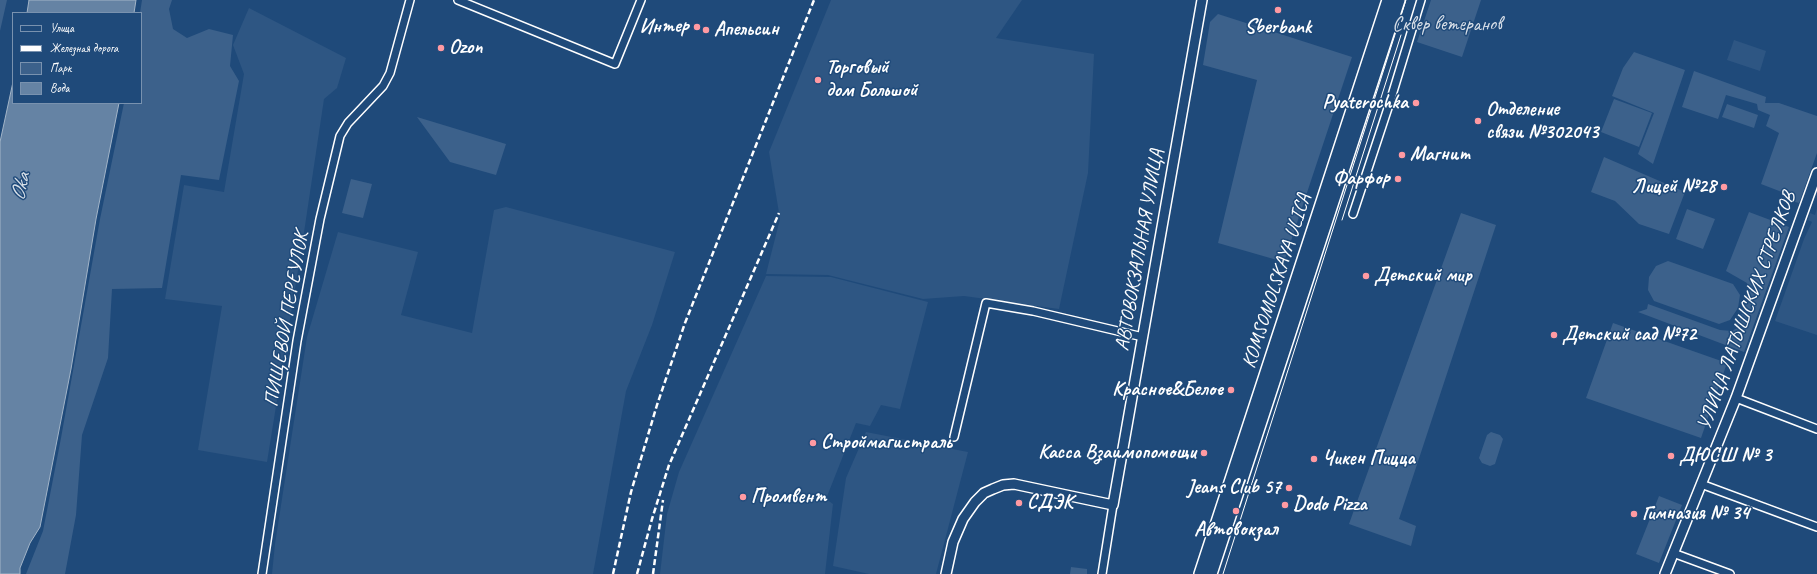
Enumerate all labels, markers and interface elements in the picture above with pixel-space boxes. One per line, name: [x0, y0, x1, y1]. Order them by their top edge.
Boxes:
marker: Sberbank: [1273, 5, 1283, 15]
legend: [12, 12, 142, 104]
park label: Сквер ветеранов: [1392, 13, 1502, 37]
place label: Интер: [639, 15, 689, 39]
place label: Sberbank: [1245, 16, 1311, 40]
place label: Апельсин: [714, 18, 779, 42]
text: Улица: [50, 20, 74, 36]
marker: Интер: [692, 22, 702, 32]
marker: Апельсин: [701, 25, 711, 35]
place label: Ozon: [449, 36, 482, 60]
text: Железная дорога: [50, 40, 118, 56]
marker: Ozon: [436, 43, 446, 53]
place label: Торговый дом Большой: [826, 56, 917, 103]
text: Парк: [50, 60, 71, 76]
marker: Торговый дом Большой: [813, 75, 823, 85]
text: Вода: [50, 80, 69, 96]
place label: Pyaterochka: [1322, 91, 1408, 115]
marker: Pyaterochka: [1411, 98, 1421, 108]
place label: Отделение связи №302043: [1486, 98, 1599, 145]
marker: Отделение связи №302043: [1473, 116, 1483, 126]
place label: Магнит: [1410, 143, 1470, 167]
street label: АВТОВОКЗАЛЬНАЯ УЛИЦА: [1110, 147, 1170, 353]
marker: Магнит: [1397, 150, 1407, 160]
place label: Фарфор: [1333, 167, 1390, 191]
water label: Oka: [6, 171, 36, 203]
marker: Фарфор: [1393, 174, 1403, 184]
place label: Лицей №28: [1631, 175, 1716, 199]
marker: Лицей №28: [1719, 182, 1729, 192]
street label: УЛИЦА ЛАТЫШСКИХ СТРЕЛКОВ: [1693, 189, 1801, 433]
street label: KOMSOMOLSKAYA ULICA: [1237, 191, 1317, 371]
street label: ПИЩЕВОЙ ПЕРЕУЛОК: [260, 229, 314, 409]
place label: Детский мир: [1374, 264, 1472, 288]
marker: Детский мир: [1361, 271, 1371, 281]
place label: Детский сад №72: [1562, 323, 1696, 347]
marker: Детский сад №72: [1549, 330, 1559, 340]
place label: Красное&Белое: [1112, 378, 1223, 402]
marker: Красное&Белое: [1226, 385, 1236, 395]
place label: Строймагистраль: [821, 431, 952, 455]
marker: Строймагистраль: [808, 438, 818, 448]
place label: Касса Взаимопомощи: [1038, 441, 1196, 465]
place label: ДЮСШ № 3: [1679, 444, 1771, 468]
place label: Чикен Пицца: [1322, 447, 1415, 471]
marker: Касса Взаимопомощи: [1199, 448, 1209, 458]
marker: ДЮСШ № 3: [1666, 451, 1676, 461]
marker: Чикен Пицца: [1309, 454, 1319, 464]
place label: Jeans Club 57: [1187, 476, 1281, 500]
marker: Jeans Club 57: [1284, 483, 1294, 493]
place label: Промвент: [751, 485, 826, 509]
place label: СДЭК: [1027, 491, 1073, 515]
marker: Промвент: [738, 492, 748, 502]
place label: Dodo Pizza: [1293, 493, 1367, 517]
marker: СДЭК: [1014, 498, 1024, 508]
marker: Dodo Pizza: [1280, 500, 1290, 510]
place label: Гимназия № 34: [1642, 502, 1749, 526]
marker: Автовокзал: [1231, 506, 1241, 516]
marker: Гимназия № 34: [1629, 509, 1639, 519]
place label: Автовокзал: [1194, 518, 1278, 542]

